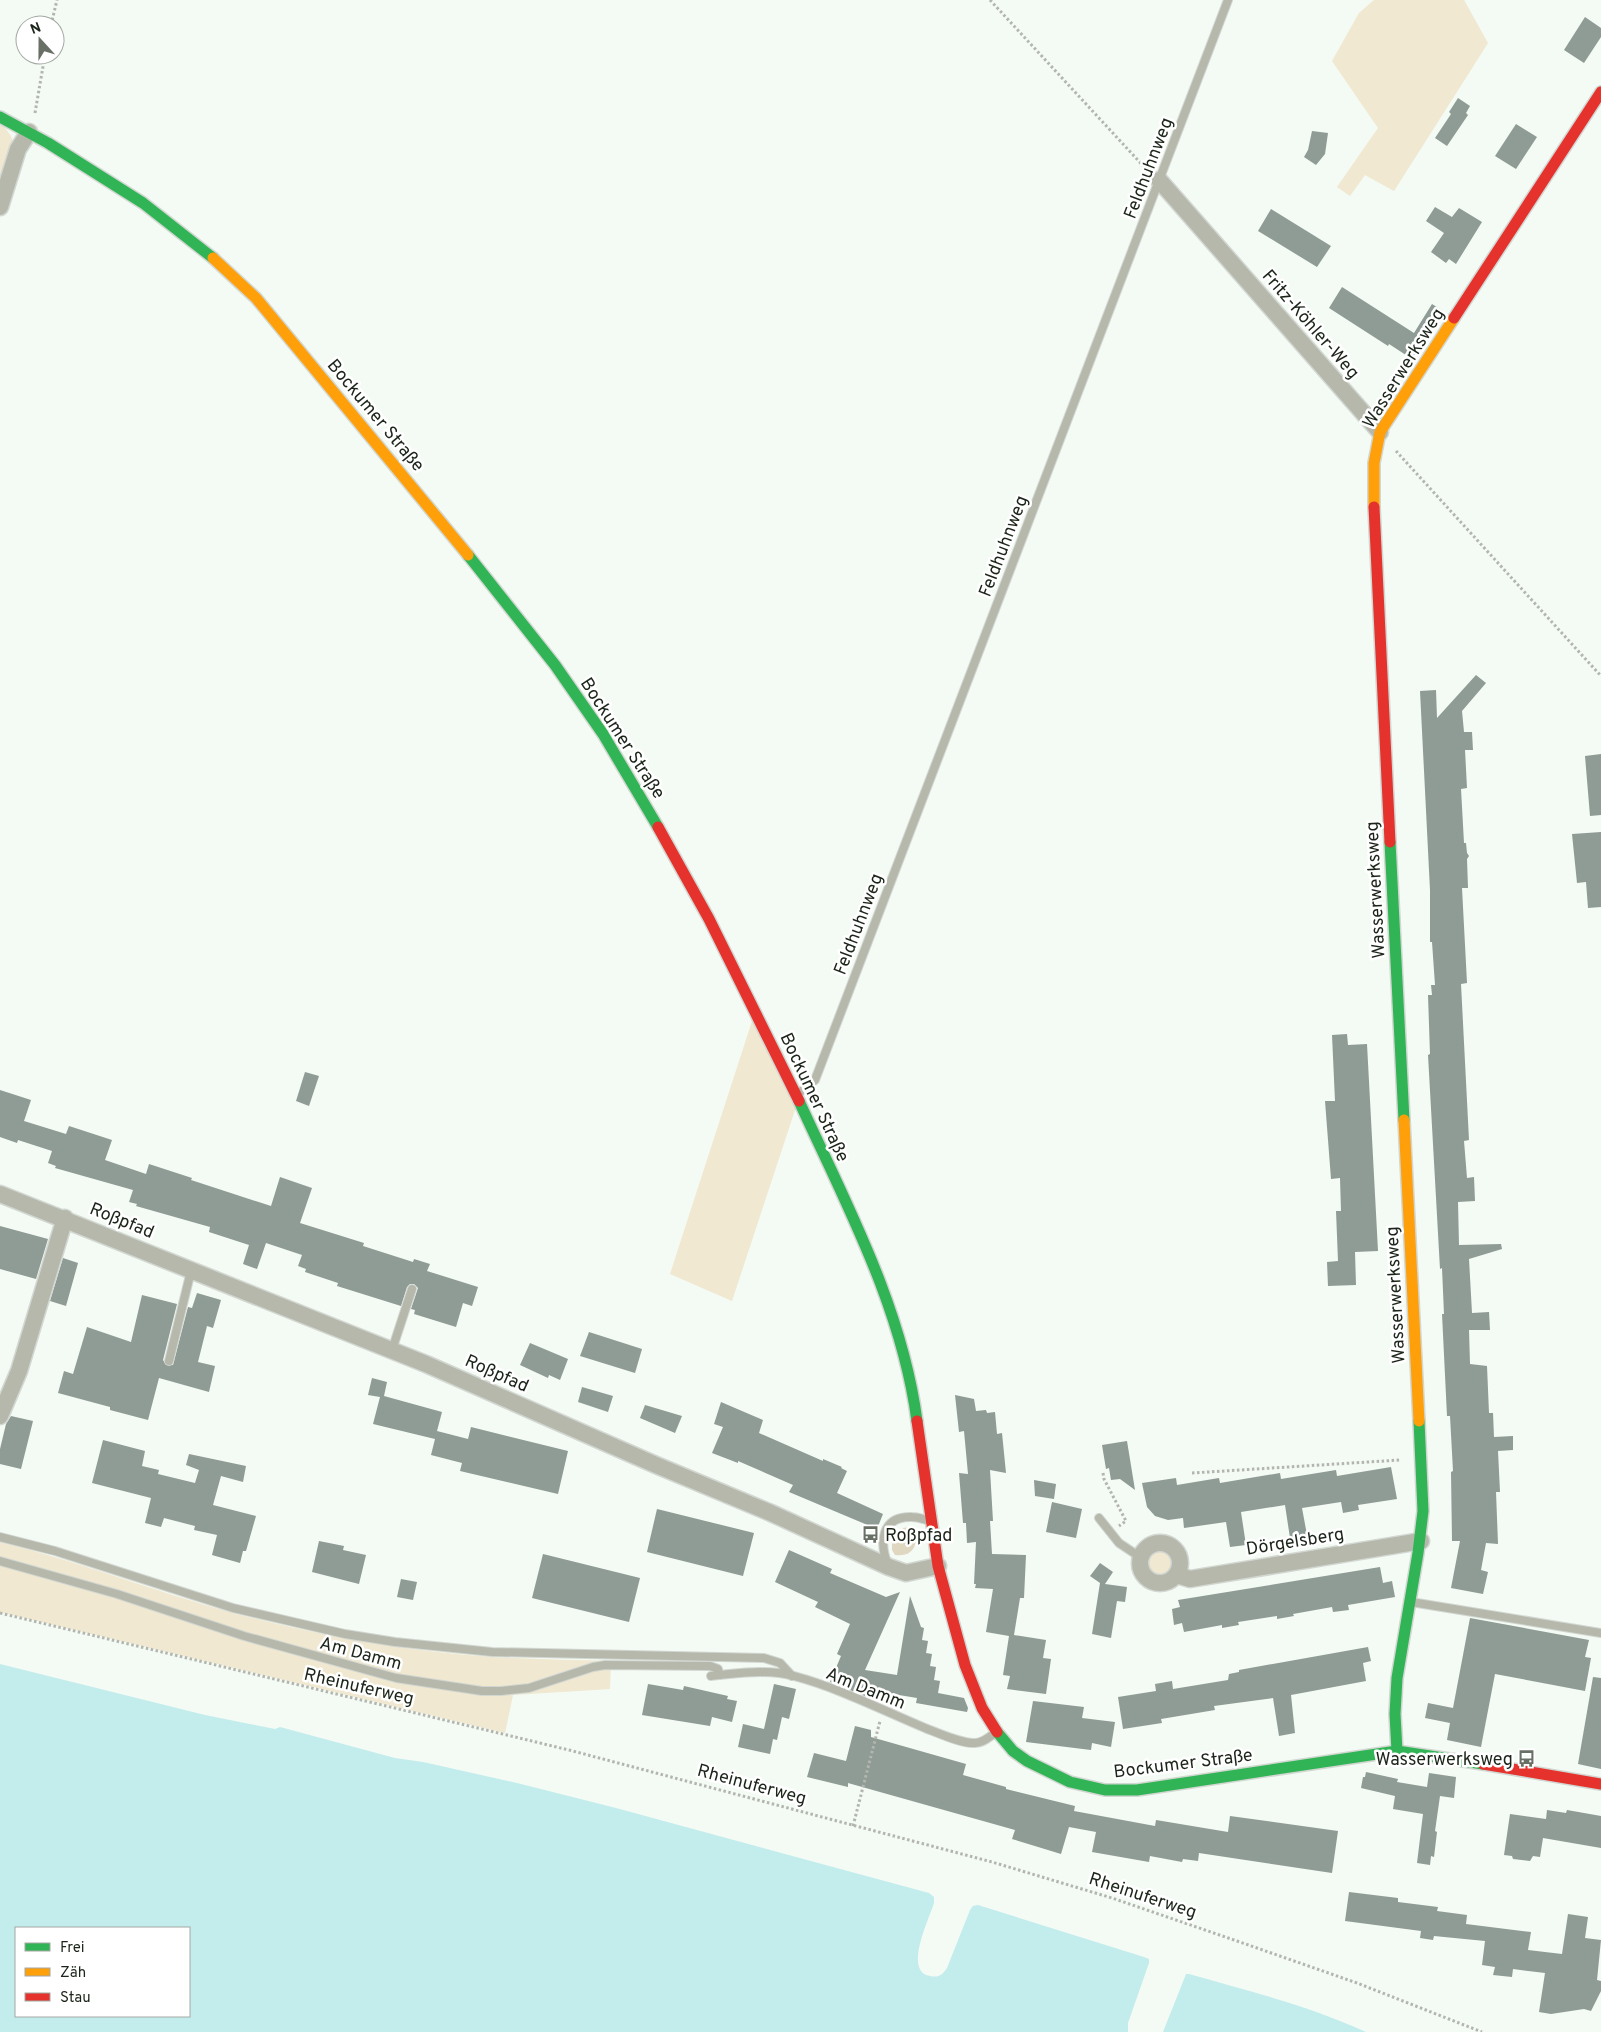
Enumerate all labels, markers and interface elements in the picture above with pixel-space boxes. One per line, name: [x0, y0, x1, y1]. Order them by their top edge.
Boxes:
north arrow: [15, 15, 65, 65]
text: N: [28, 20, 44, 39]
street label: Feldhuhnweg: [1120, 115, 1179, 222]
street label: Fritz-Köhler-Weg: [1256, 266, 1364, 384]
street label: Wasserwerksweg: [1358, 304, 1450, 433]
street label: Bockumer Straße: [321, 355, 429, 477]
street label: Feldhuhnweg: [975, 493, 1034, 600]
street label: Bockumer Straße: [574, 674, 669, 804]
street label: Wasserwerksweg: [1361, 821, 1392, 959]
street label: Feldhuhnweg: [830, 871, 889, 978]
street label: Bockumer Straße: [774, 1029, 854, 1166]
street label: Roßpfad: [86, 1198, 157, 1245]
street label: Wasserwerksweg: [1381, 1226, 1412, 1364]
street label: Roßpfad: [461, 1350, 532, 1399]
street label: Dörgelsberg: [1245, 1523, 1346, 1562]
bus stop icon: Roßpfad: [861, 1525, 881, 1545]
place label: Roßpfad: [885, 1525, 952, 1548]
street label: Am Damm: [317, 1632, 404, 1676]
street label: Am Damm: [822, 1663, 909, 1716]
street label: Rheinuferweg: [301, 1664, 416, 1711]
street label: Bockumer Straße: [1112, 1745, 1254, 1784]
place label: Wasserwerksweg: [1375, 1749, 1513, 1772]
bus stop icon: Wasserwerksweg: [1517, 1749, 1537, 1769]
street label: Rheinuferweg: [694, 1760, 809, 1811]
street label: Rheinuferweg: [1086, 1868, 1199, 1925]
legend: [15, 1927, 190, 2017]
text: Frei: [60, 1939, 85, 1958]
text: Zäh: [60, 1964, 86, 1983]
text: Stau: [60, 1989, 91, 2008]

